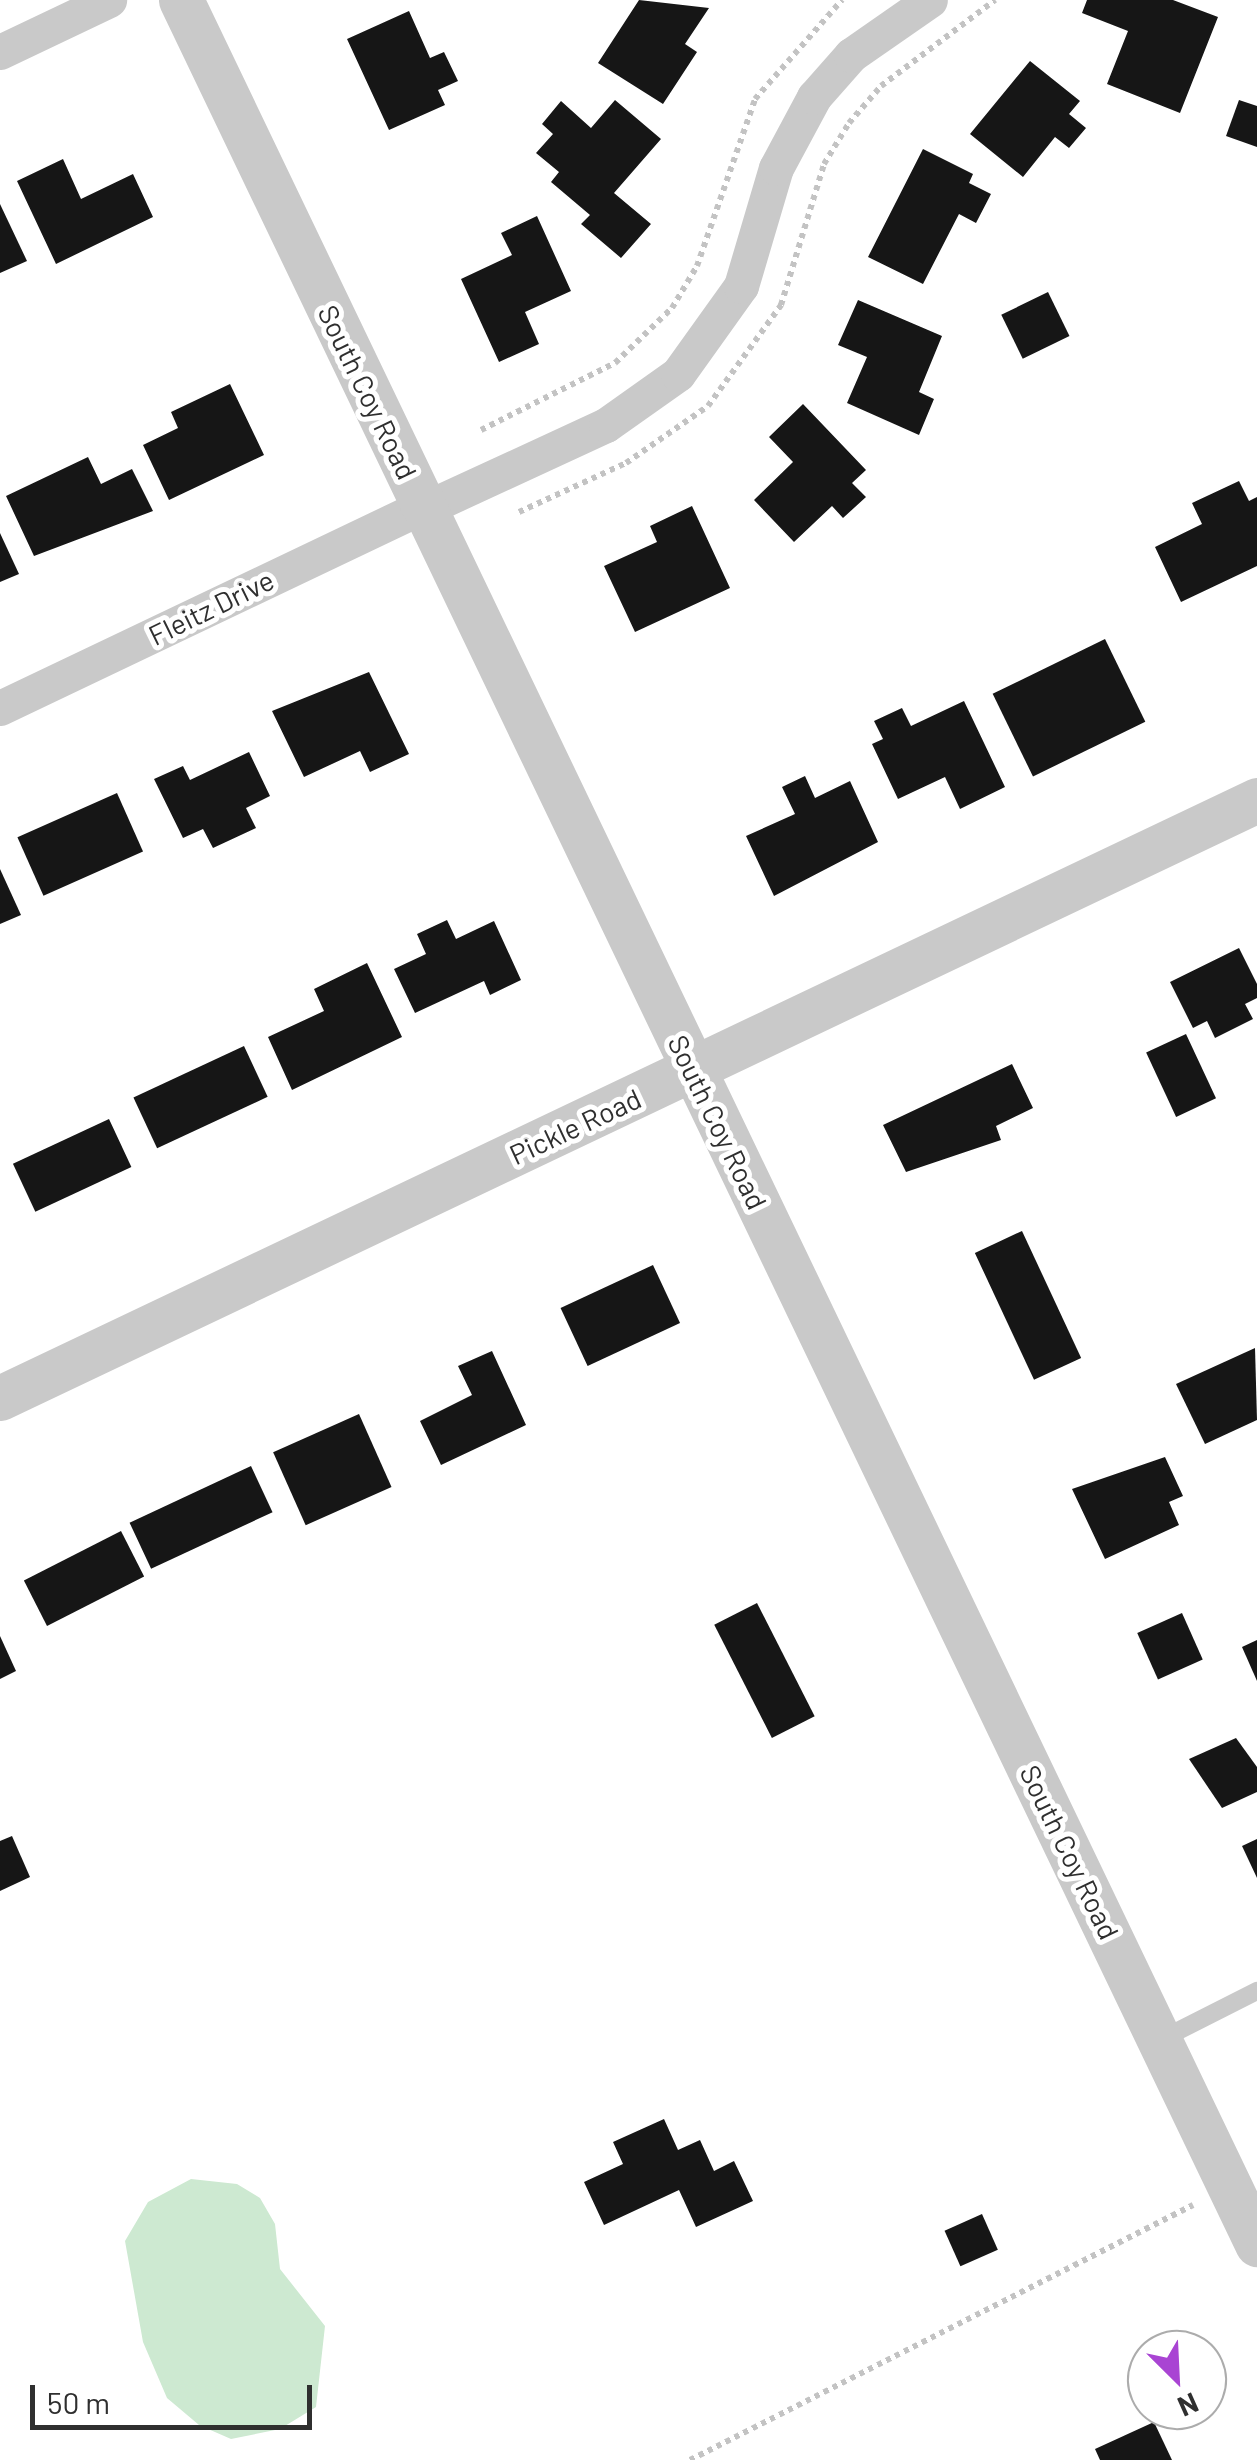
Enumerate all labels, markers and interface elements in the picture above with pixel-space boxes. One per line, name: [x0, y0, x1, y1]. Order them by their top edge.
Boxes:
street label: South Coy Road: [311, 299, 425, 485]
street label: Fleitz Drive: [143, 562, 279, 652]
street label: South Coy Road: [661, 1029, 775, 1215]
street label: Pickle Road: [504, 1081, 646, 1171]
street label: South Coy Road: [1013, 1759, 1127, 1945]
north arrow: [1127, 2330, 1227, 2430]
scale bar: [35, 2365, 318, 2427]
text: 50 m: [47, 2384, 110, 2420]
text: N: [1173, 2386, 1204, 2425]

